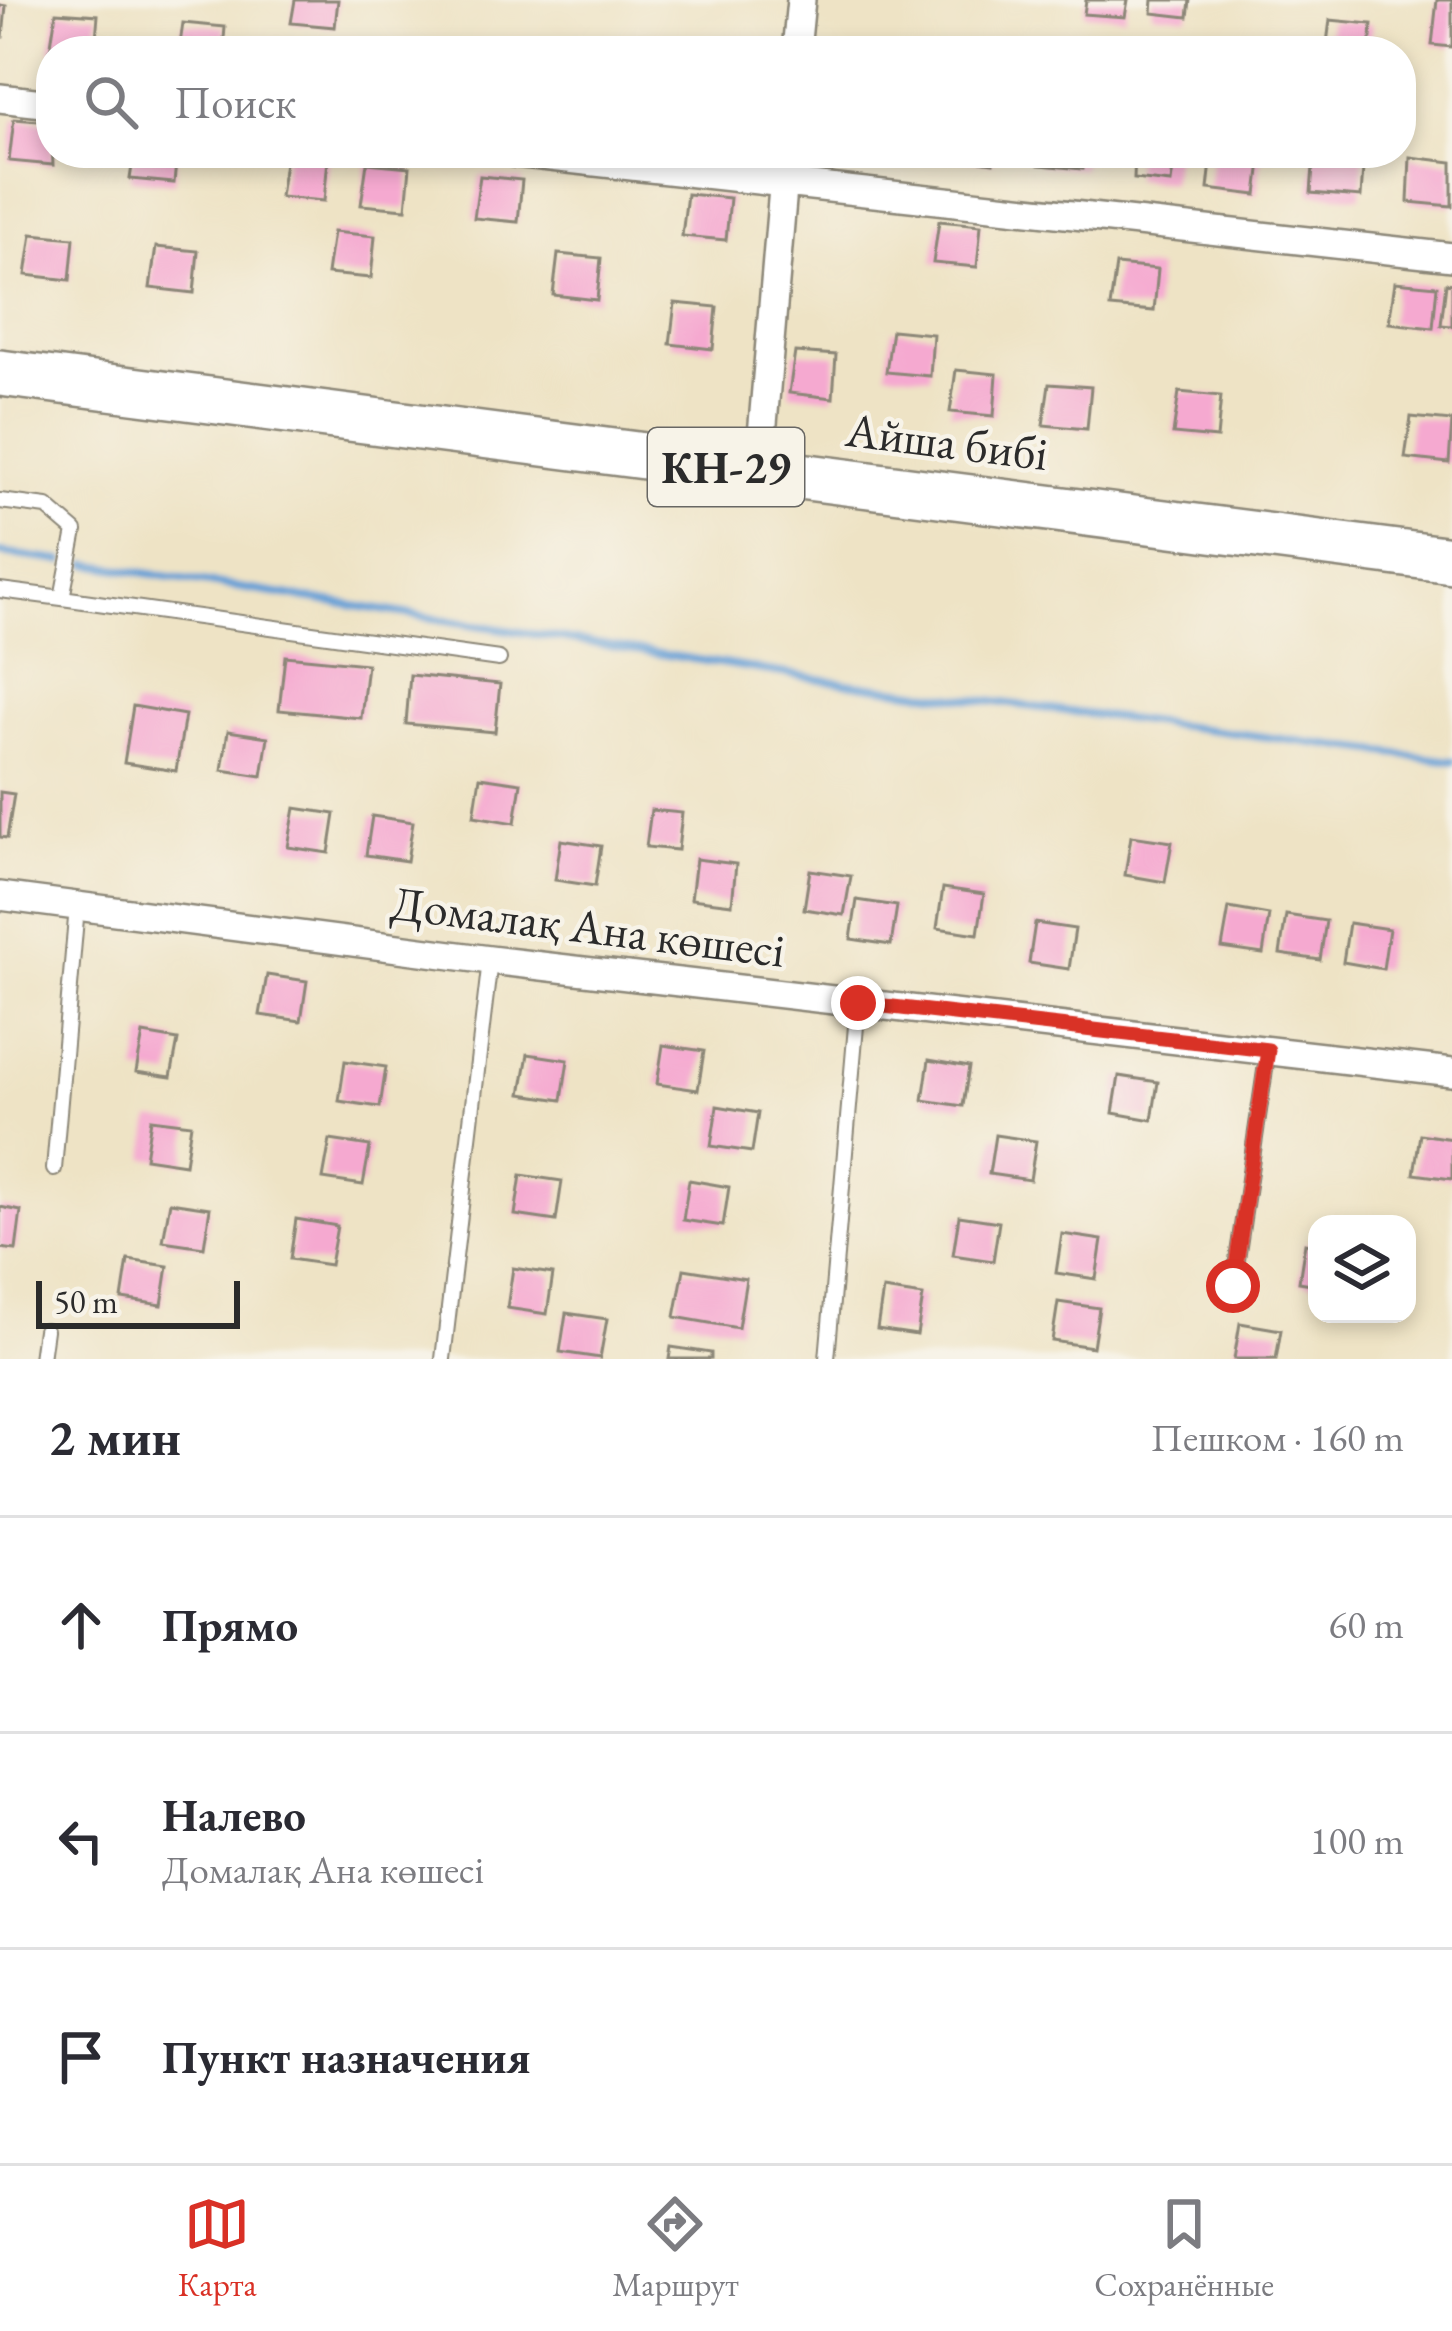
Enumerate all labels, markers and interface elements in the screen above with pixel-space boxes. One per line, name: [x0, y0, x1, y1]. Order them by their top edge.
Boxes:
search box: [36, 36, 1416, 168]
icon: search: [78, 69, 144, 135]
text: Поиск: [174, 73, 296, 131]
street label: Айша бибі: [841, 398, 1052, 484]
road number: КН-29: [648, 428, 804, 506]
street label: Домалақ Ана көшесі: [387, 871, 789, 981]
route end: [831, 976, 885, 1030]
map controls: [1308, 1215, 1416, 1323]
button: layers: [1308, 1215, 1416, 1323]
route start: [1206, 1259, 1260, 1313]
scale bar: [36, 1275, 240, 1328]
text: 50 m: [54, 1280, 118, 1323]
text: 2 мин: [48, 1404, 181, 1470]
text: Пешком · 160 m: [1151, 1412, 1404, 1463]
icon: ahead: [48, 1592, 114, 1658]
text: Прямо: [162, 1596, 298, 1654]
text: 60 m: [1328, 1599, 1404, 1650]
text: Налево: [162, 1786, 306, 1844]
icon: left: [48, 1808, 114, 1874]
text: 100 m: [1310, 1815, 1404, 1866]
text: Домалақ Ана көшесі: [162, 1844, 484, 1895]
icon: arrive: [48, 2024, 114, 2090]
text: Пункт назначения: [162, 2028, 531, 2086]
tab: Карта: [178, 2191, 257, 2306]
tab: Маршрут: [612, 2191, 739, 2306]
tab: Сохранённые: [1094, 2191, 1274, 2306]

